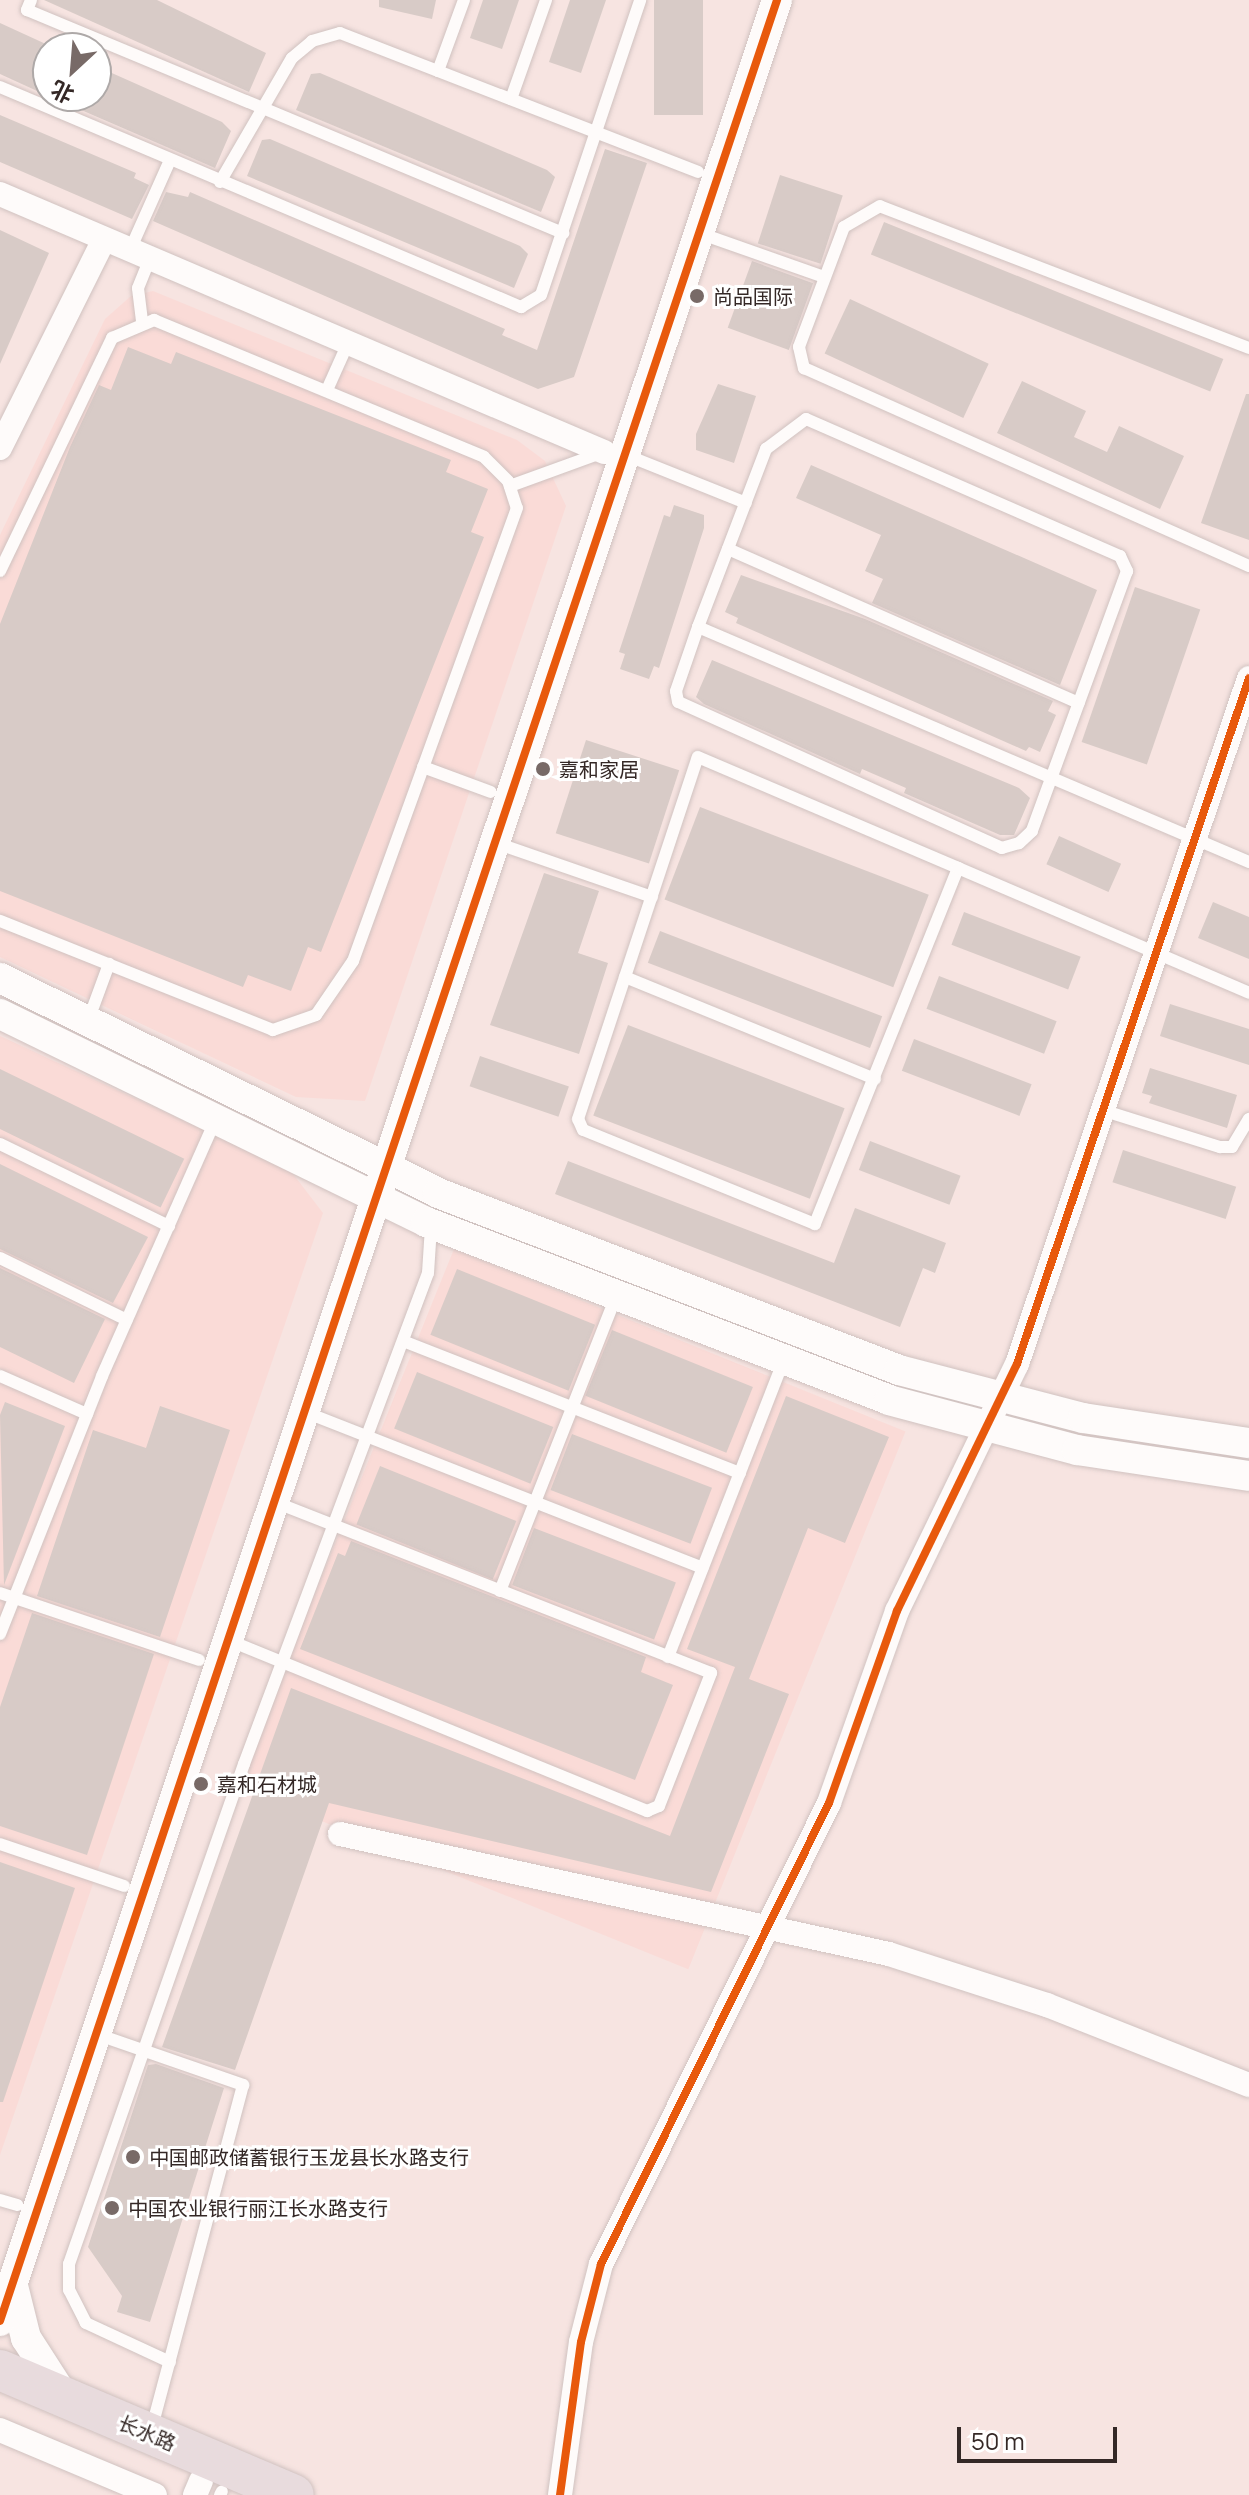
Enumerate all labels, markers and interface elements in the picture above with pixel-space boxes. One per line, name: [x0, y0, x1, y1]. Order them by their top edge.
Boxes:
north arrow: [32, 32, 112, 112]
text: 北: [46, 73, 79, 110]
place label: 尚品国际: [713, 284, 793, 308]
marker: 尚品国际: [688, 287, 706, 305]
place label: 嘉和家居: [559, 757, 639, 781]
marker: 嘉和家居: [534, 760, 552, 778]
place label: 嘉和石材城: [217, 1772, 317, 1796]
marker: 嘉和石材城: [192, 1775, 210, 1793]
place label: 中国邮政储蓄银行玉龙县长水路支行: [149, 2145, 469, 2169]
marker: 中国邮政储蓄银行玉龙县长水路支行: [124, 2148, 142, 2166]
place label: 中国农业银行丽江长水路支行: [128, 2196, 388, 2220]
marker: 中国农业银行丽江长水路支行: [103, 2199, 121, 2217]
street label: 长水路: [115, 2410, 179, 2456]
scale bar: [961, 2411, 1121, 2461]
text: 50 m: [971, 2424, 1025, 2457]

